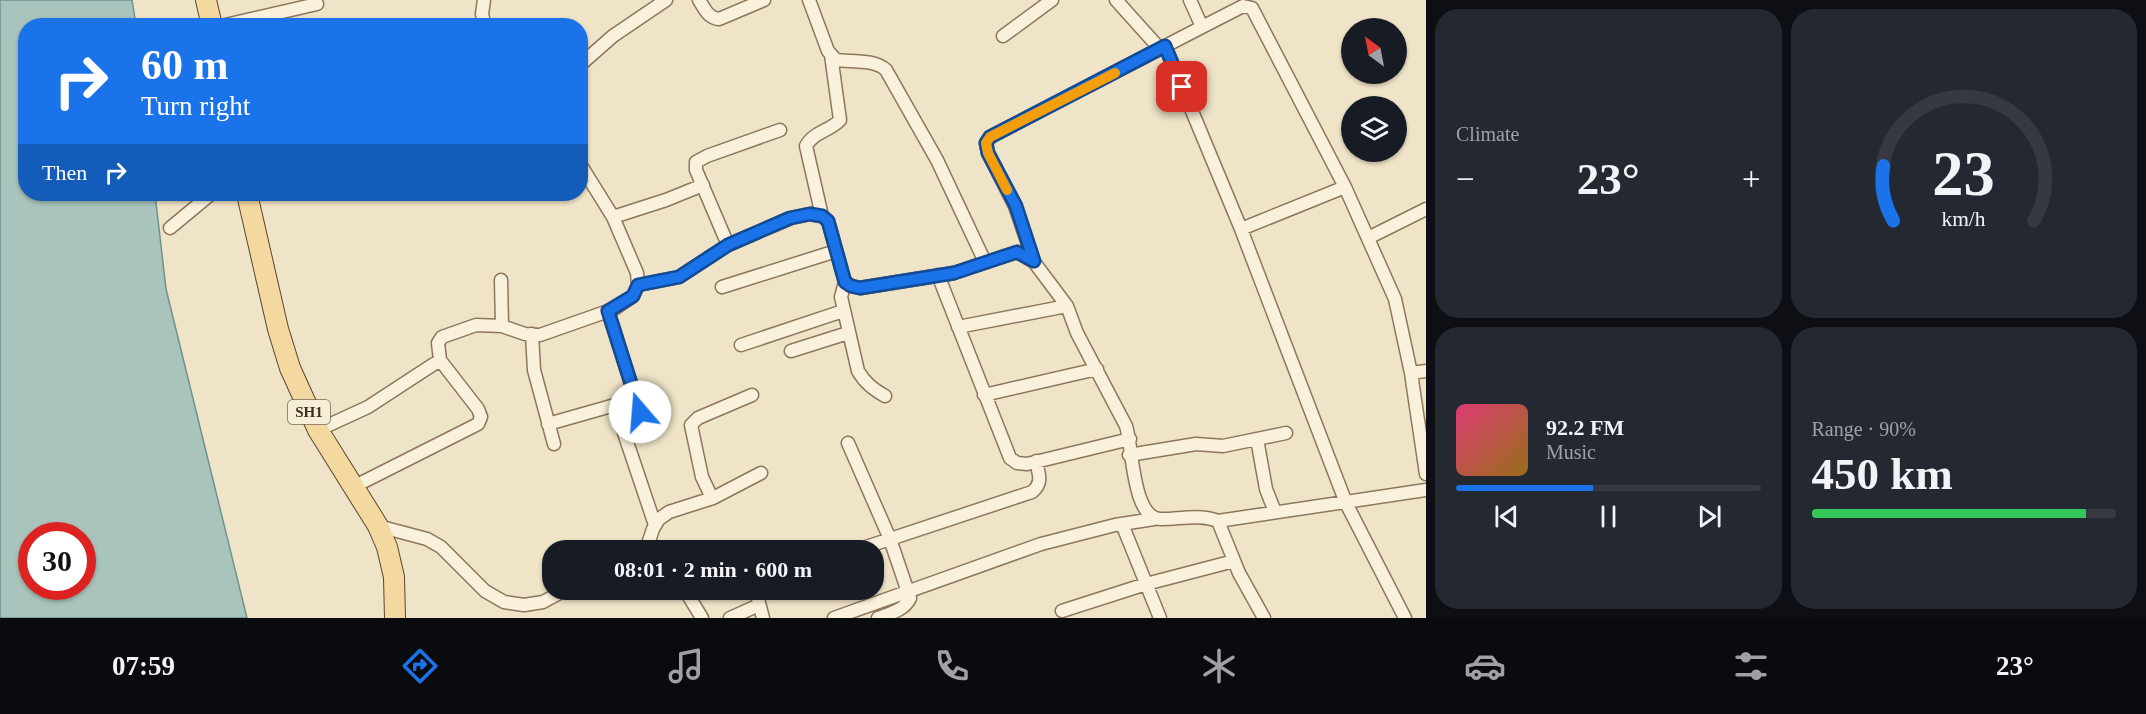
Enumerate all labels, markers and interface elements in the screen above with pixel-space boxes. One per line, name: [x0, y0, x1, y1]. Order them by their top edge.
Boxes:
north arrow: [1341, 18, 1407, 84]
map controls: [1341, 18, 1407, 162]
icon: right: [42, 42, 120, 120]
text: 60 m: [141, 42, 229, 88]
pin: [1156, 61, 1207, 112]
icon: arrive: [1165, 70, 1198, 103]
text: Turn right: [141, 91, 250, 121]
button: layers: [1341, 96, 1407, 162]
text: Climate: [1456, 123, 1519, 145]
text: 23: [1933, 139, 1995, 208]
text: 23°: [1577, 154, 1640, 204]
icon: right: [99, 156, 132, 189]
text: Then: [42, 160, 87, 185]
text: −: [1456, 161, 1475, 197]
text: +: [1742, 161, 1761, 197]
text: km/h: [1942, 207, 1986, 231]
position arrow: [608, 380, 672, 444]
road number: SH1: [288, 400, 330, 424]
text: 92.2 FM: [1546, 415, 1624, 440]
text: Range · 90%: [1812, 418, 1916, 440]
text: Music: [1546, 441, 1596, 463]
text: 450 km: [1812, 449, 1953, 499]
icon: previous: [1490, 500, 1523, 533]
icon: pause: [1592, 500, 1625, 533]
icon: next: [1693, 500, 1726, 533]
speed limit sign: 30: [18, 522, 96, 600]
text: 08:01 · 2 min · 600 m: [614, 557, 812, 582]
icon: directions: [399, 645, 441, 687]
icon: music: [665, 645, 707, 687]
icon: phone: [931, 645, 973, 687]
icon: climate: [1198, 645, 1240, 687]
icon: car: [1464, 645, 1506, 687]
icon: filters: [1730, 645, 1772, 687]
text: 07:59: [112, 651, 175, 681]
text: 23°: [1996, 651, 2034, 681]

